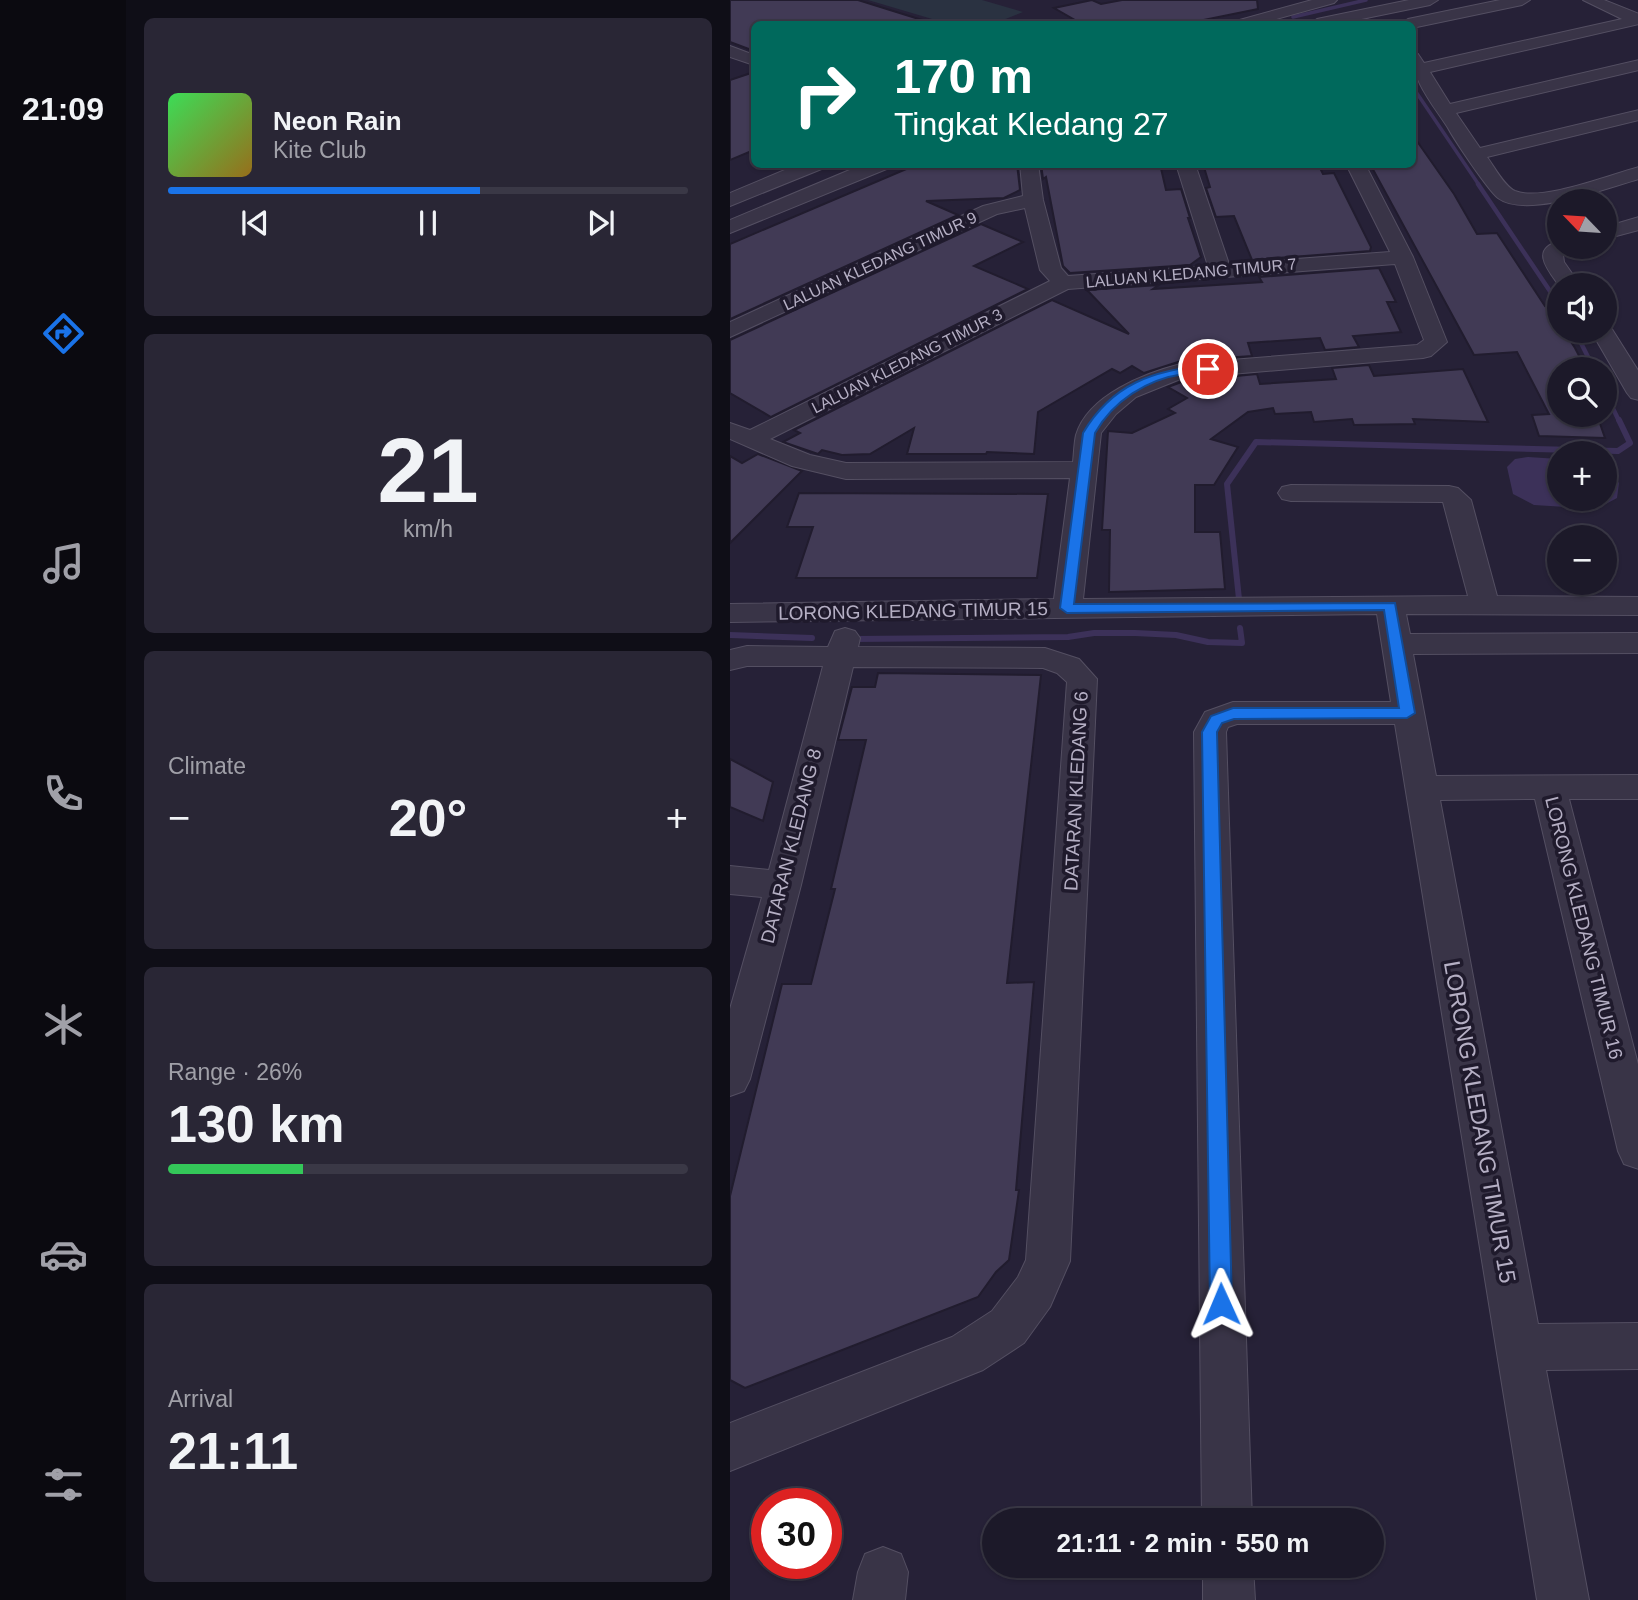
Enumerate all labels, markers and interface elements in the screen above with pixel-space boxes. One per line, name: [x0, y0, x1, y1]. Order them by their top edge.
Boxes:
icon: right: [779, 49, 870, 140]
text: 170 m: [894, 49, 1033, 103]
text: 21:09: [22, 91, 104, 127]
text: Neon Rain: [273, 106, 402, 136]
text: Tingkat Kledang 27: [894, 106, 1169, 142]
text: Kite Club: [273, 137, 366, 163]
north arrow: [1547, 189, 1617, 259]
map controls: [1547, 189, 1617, 595]
icon: previous: [236, 204, 274, 242]
icon: pause: [409, 204, 447, 242]
icon: next: [582, 204, 620, 242]
street label: LALUAN KLEDANG TIMUR 9: [781, 209, 979, 313]
street label: LALUAN KLEDANG TIMUR 7: [1085, 255, 1297, 291]
button: sound: [1547, 273, 1617, 343]
street label: LALUAN KLEDANG TIMUR 3: [809, 305, 1005, 417]
icon: directions: [39, 309, 88, 358]
pin: [1178, 339, 1238, 399]
icon: arrive: [1189, 350, 1227, 388]
button: search: [1547, 357, 1617, 427]
text: 21: [377, 420, 479, 521]
button: +: [1547, 441, 1617, 511]
text: km/h: [403, 516, 453, 542]
button: −: [1547, 525, 1617, 595]
icon: music: [39, 539, 88, 588]
street label: LORONG KLEDANG TIMUR 15: [778, 598, 1048, 624]
street label: DATARAN KLEDANG 6: [1060, 691, 1092, 891]
street label: DATARAN KLEDANG 8: [757, 746, 825, 946]
text: Climate: [168, 753, 246, 779]
icon: phone: [39, 769, 88, 818]
text: 20°: [389, 789, 467, 847]
street label: LORONG KLEDANG TIMUR 16: [1541, 795, 1627, 1061]
text: −: [168, 797, 190, 839]
text: +: [666, 797, 688, 839]
street label: LORONG KLEDANG TIMUR 15: [1439, 959, 1521, 1285]
icon: climate: [39, 1000, 88, 1049]
text: Range · 26%: [168, 1059, 302, 1085]
text: 130 km: [168, 1095, 344, 1153]
icon: car: [39, 1230, 88, 1279]
position arrow: [1184, 1267, 1258, 1341]
text: Arrival: [168, 1386, 233, 1412]
text: 21:11: [168, 1422, 298, 1480]
icon: filters: [39, 1460, 88, 1509]
speed limit sign: 30: [751, 1488, 842, 1579]
text: 21:11 · 2 min · 550 m: [1057, 1528, 1309, 1558]

